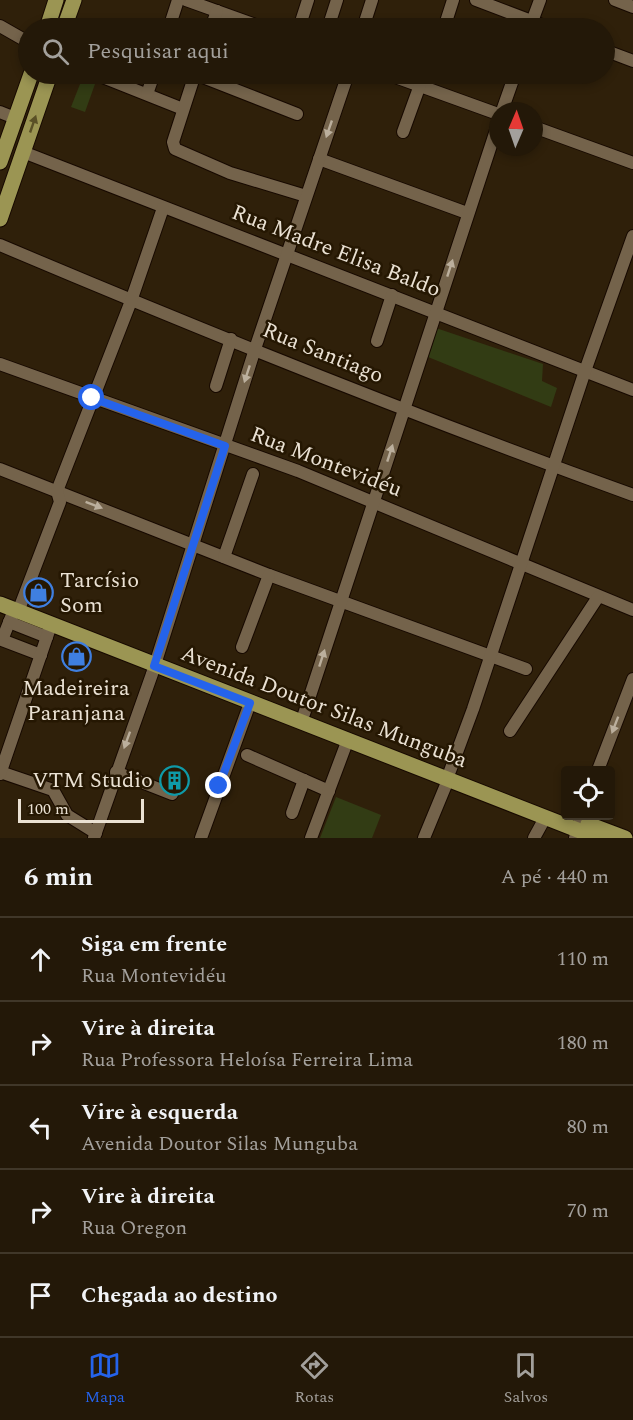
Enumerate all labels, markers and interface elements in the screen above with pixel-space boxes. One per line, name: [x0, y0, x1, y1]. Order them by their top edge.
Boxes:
search box: [18, 18, 615, 84]
icon: search: [39, 35, 72, 68]
text: Pesquisar aqui: [87, 35, 229, 68]
north arrow: [489, 102, 543, 156]
one-way arrow: [28, 115, 38, 133]
one-way arrow: [324, 120, 334, 138]
street label: Rua Madre Elisa Baldo: [227, 196, 445, 306]
one-way arrow: [446, 259, 455, 277]
street label: Rua Santiago: [258, 314, 388, 392]
one-way arrow: [242, 365, 252, 383]
route start: [78, 384, 104, 410]
street label: Rua Montevidéu: [245, 418, 407, 506]
one-way arrow: [385, 444, 395, 462]
one-way arrow: [85, 501, 103, 510]
place label: Tarcísio Som: [60, 564, 139, 622]
shop icon: Tarcísio Som: [23, 577, 55, 609]
street label: Avenida Doutor Silas Munguba: [176, 637, 472, 777]
shop icon: Madeireira Paranjana: [60, 640, 92, 672]
one-way arrow: [317, 649, 327, 667]
place label: Madeireira Paranjana: [22, 672, 130, 730]
one-way arrow: [610, 716, 620, 734]
one-way arrow: [122, 732, 132, 750]
place label: VTM Studio: [32, 764, 153, 797]
building icon: VTM Studio: [158, 764, 190, 796]
map controls: [561, 766, 615, 820]
button: locate: [561, 766, 615, 820]
route end: [205, 772, 231, 798]
scale bar: [18, 796, 144, 824]
text: 100 m: [27, 797, 69, 821]
text: 6 min: [24, 857, 93, 897]
text: A pé · 440 m: [501, 862, 609, 892]
text: Siga em frente: [81, 928, 227, 961]
icon: ahead: [24, 943, 57, 976]
text: 110 m: [557, 944, 609, 974]
text: Rua Montevidéu: [81, 961, 227, 991]
text: Vire à direita: [81, 1012, 215, 1045]
icon: right: [24, 1027, 57, 1060]
text: 180 m: [557, 1028, 609, 1058]
text: Rua Professora Heloísa Ferreira Lima: [81, 1045, 413, 1075]
text: Vire à esquerda: [81, 1096, 238, 1129]
icon: left: [24, 1111, 57, 1144]
text: 80 m: [567, 1112, 609, 1142]
text: Avenida Doutor Silas Munguba: [81, 1129, 358, 1159]
text: Vire à direita: [81, 1180, 215, 1213]
icon: right: [24, 1195, 57, 1228]
text: 70 m: [567, 1196, 609, 1226]
text: Rua Oregon: [81, 1213, 187, 1243]
icon: arrive: [24, 1279, 57, 1312]
text: Chegada ao destino: [81, 1279, 278, 1312]
tab: Mapa: [85, 1349, 125, 1409]
tab: Rotas: [295, 1349, 334, 1409]
tab: Salvos: [504, 1349, 548, 1409]

